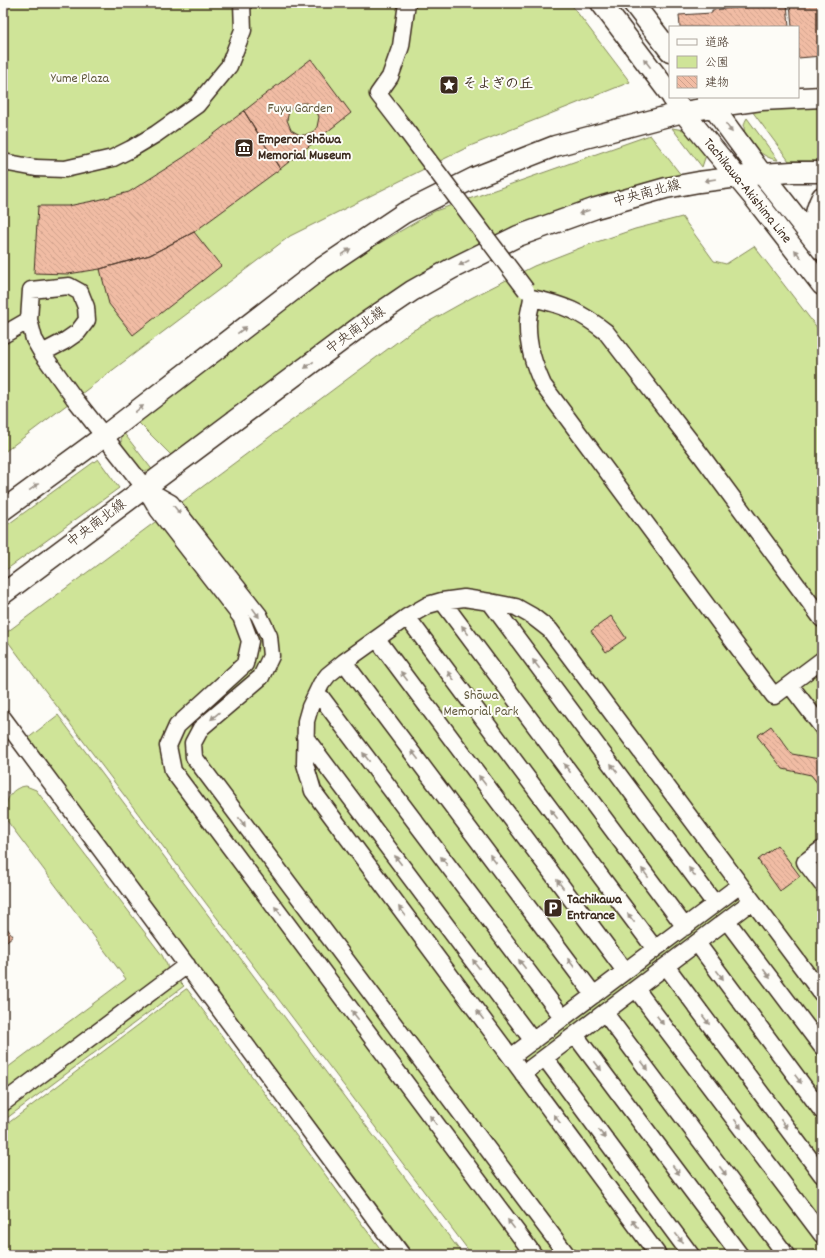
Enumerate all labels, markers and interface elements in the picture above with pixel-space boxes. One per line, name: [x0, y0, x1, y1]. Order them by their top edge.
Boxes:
legend: [669, 26, 799, 98]
text: 道路: [705, 35, 729, 52]
text: 公園: [705, 55, 729, 72]
one-way arrow: [642, 58, 651, 69]
park label: Yume Plaza: [51, 69, 110, 89]
place icon: そよぎの丘: [438, 74, 460, 96]
place label: そよぎの丘: [463, 75, 533, 95]
text: 建物: [705, 75, 729, 92]
park label: Fuyu Garden: [267, 99, 333, 119]
one-way arrow: [725, 123, 733, 134]
place label: Emperor Shōwa Memorial Museum: [258, 130, 351, 166]
street label: Tachikawa-Akishima Line: [698, 134, 796, 248]
museum icon: Emperor Shōwa Memorial Museum: [233, 137, 255, 159]
street label: 中央南北線: [611, 175, 683, 213]
one-way arrow: [704, 177, 716, 183]
one-way arrow: [577, 210, 589, 216]
one-way arrow: [341, 248, 351, 256]
one-way arrow: [794, 248, 802, 259]
one-way arrow: [459, 260, 470, 266]
street label: 中央南北線: [322, 302, 390, 360]
one-way arrow: [236, 326, 247, 334]
one-way arrow: [304, 361, 315, 369]
one-way arrow: [133, 405, 144, 414]
one-way arrow: [29, 483, 40, 491]
street label: 中央南北線: [63, 495, 131, 553]
one-way arrow: [172, 504, 181, 515]
one-way arrow: [252, 607, 260, 618]
one-way arrow: [460, 625, 469, 636]
one-way arrow: [532, 658, 541, 669]
one-way arrow: [400, 670, 408, 681]
one-way arrow: [447, 670, 455, 681]
park label: Shōwa Memorial Park: [444, 686, 519, 722]
one-way arrow: [210, 712, 220, 721]
one-way arrow: [410, 750, 419, 761]
one-way arrow: [362, 751, 370, 762]
one-way arrow: [563, 763, 571, 774]
one-way arrow: [610, 763, 618, 773]
one-way arrow: [478, 774, 486, 785]
one-way arrow: [549, 808, 558, 819]
one-way arrow: [238, 816, 247, 827]
one-way arrow: [489, 854, 497, 865]
one-way arrow: [394, 855, 402, 866]
one-way arrow: [440, 855, 448, 866]
one-way arrow: [641, 867, 649, 878]
one-way arrow: [688, 867, 696, 878]
one-way arrow: [556, 879, 564, 889]
place label: Tachikawa Entrance: [567, 890, 623, 926]
parking icon: Tachikawa Entrance: [542, 897, 564, 919]
one-way arrow: [398, 905, 406, 916]
one-way arrow: [274, 906, 282, 916]
one-way arrow: [627, 912, 635, 923]
one-way arrow: [567, 958, 575, 969]
one-way arrow: [472, 959, 480, 970]
one-way arrow: [518, 959, 527, 970]
one-way arrow: [716, 969, 724, 980]
one-way arrow: [763, 969, 771, 980]
one-way arrow: [351, 1010, 360, 1021]
one-way arrow: [476, 1010, 484, 1021]
one-way arrow: [656, 1015, 664, 1026]
one-way arrow: [702, 1015, 710, 1025]
one-way arrow: [594, 1061, 602, 1072]
one-way arrow: [641, 1061, 649, 1072]
one-way arrow: [794, 1073, 802, 1084]
one-way arrow: [429, 1114, 437, 1125]
one-way arrow: [553, 1114, 561, 1125]
one-way arrow: [734, 1119, 742, 1129]
one-way arrow: [780, 1119, 788, 1130]
one-way arrow: [597, 1129, 605, 1139]
one-way arrow: [672, 1165, 681, 1176]
one-way arrow: [719, 1165, 727, 1176]
one-way arrow: [507, 1218, 515, 1229]
one-way arrow: [631, 1218, 639, 1229]
one-way arrow: [675, 1233, 683, 1244]

